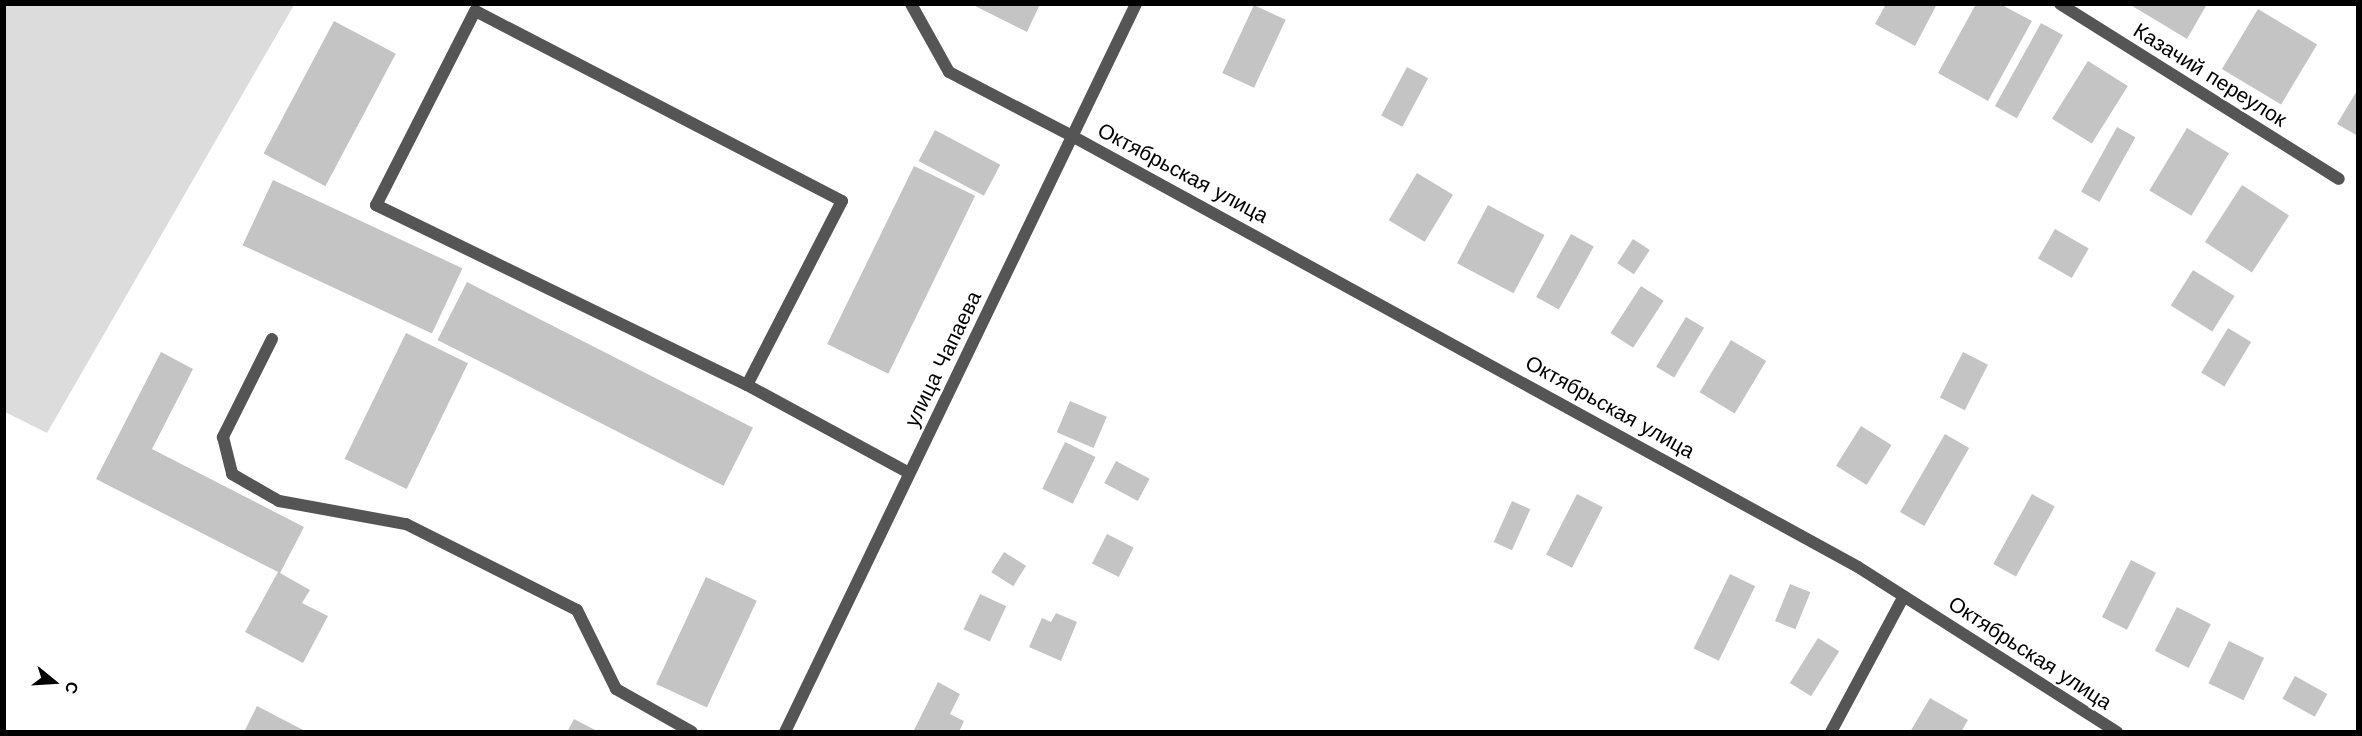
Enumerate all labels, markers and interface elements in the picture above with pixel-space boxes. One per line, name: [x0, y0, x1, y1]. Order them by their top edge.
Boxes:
street label: Казачий переулок: [2129, 18, 2291, 132]
street label: Октябрьская улица: [1093, 117, 1273, 229]
street label: улица Чапаева: [899, 287, 987, 431]
street label: Октябрьская улица: [1521, 350, 1699, 464]
street label: Октябрьская улица: [1944, 591, 2116, 715]
north arrow: [24, 652, 84, 712]
text: С: [61, 679, 82, 696]

